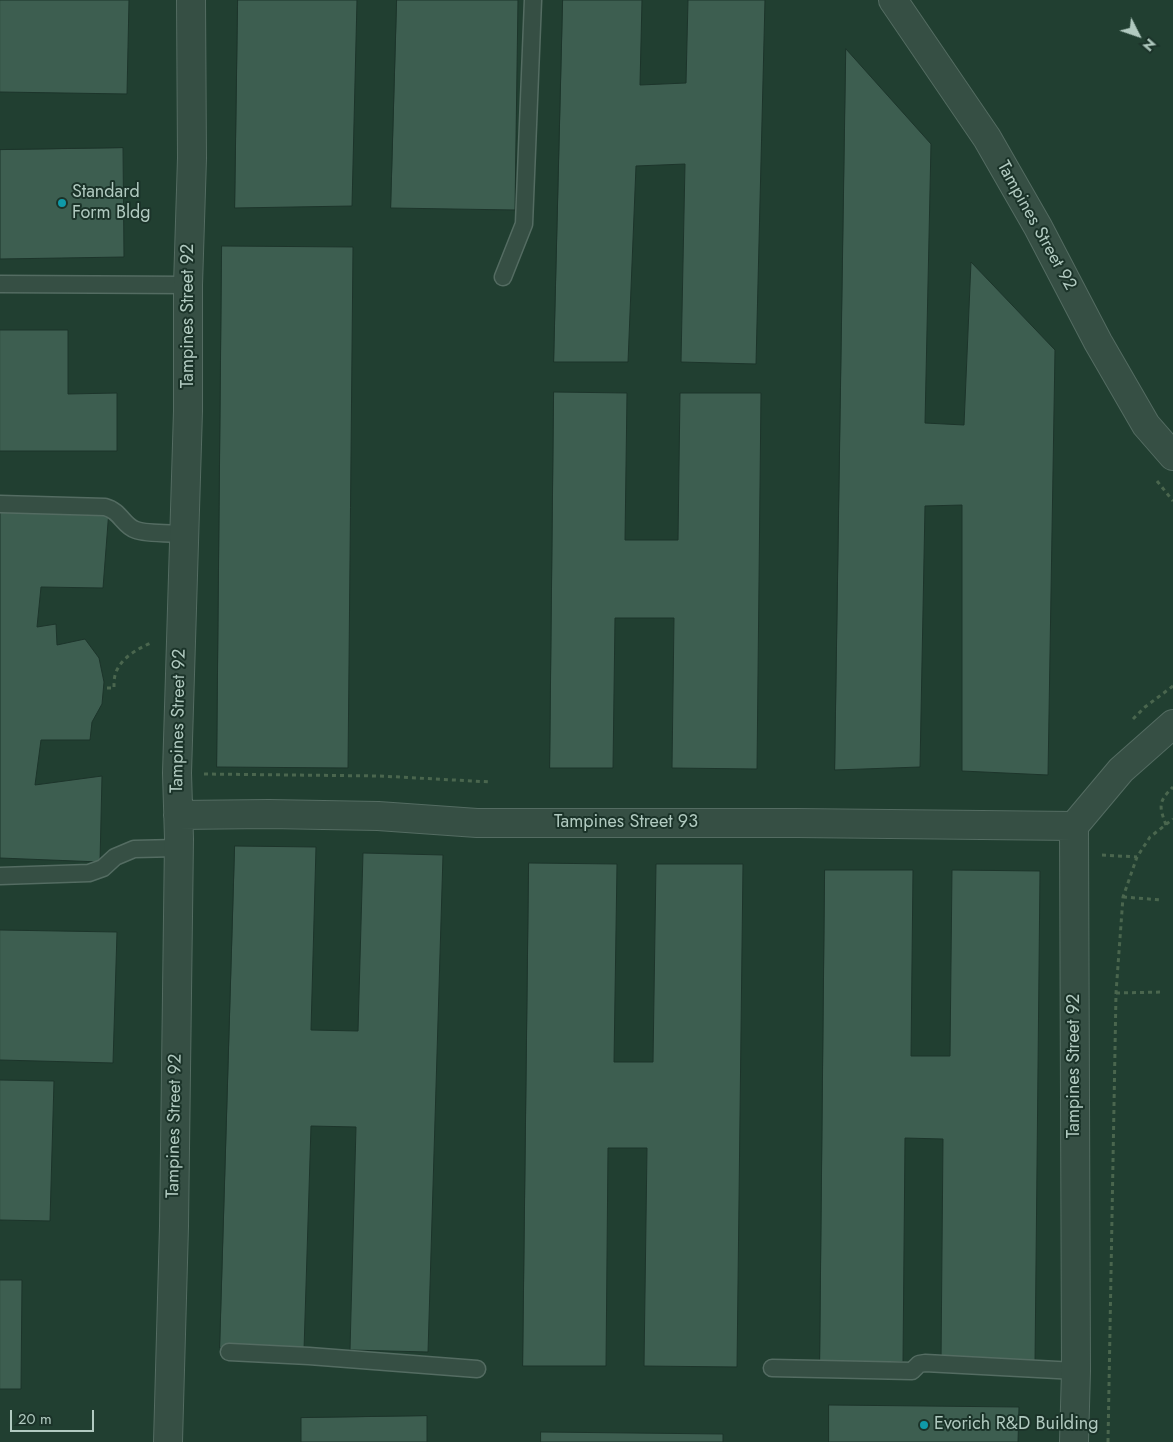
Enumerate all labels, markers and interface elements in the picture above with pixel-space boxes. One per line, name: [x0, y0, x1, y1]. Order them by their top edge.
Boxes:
north arrow: [1113, 10, 1163, 60]
text: N: [1138, 34, 1161, 56]
street label: Tampines Street 92: [992, 158, 1080, 294]
place label: Standard Form Bldg: [72, 182, 151, 224]
marker: Standard Form Bldg: [56, 197, 68, 209]
street label: Tampines Street 92: [178, 244, 200, 388]
street label: Tampines Street 92: [167, 649, 191, 793]
street label: Tampines Street 93: [554, 812, 698, 834]
street label: Tampines Street 92: [1064, 994, 1086, 1138]
street label: Tampines Street 92: [163, 1054, 187, 1198]
scale bar: [12, 1400, 96, 1432]
text: 20 m: [18, 1408, 52, 1430]
place label: Evorich R&D Building: [934, 1414, 1099, 1436]
marker: Evorich R&D Building: [918, 1419, 930, 1431]

